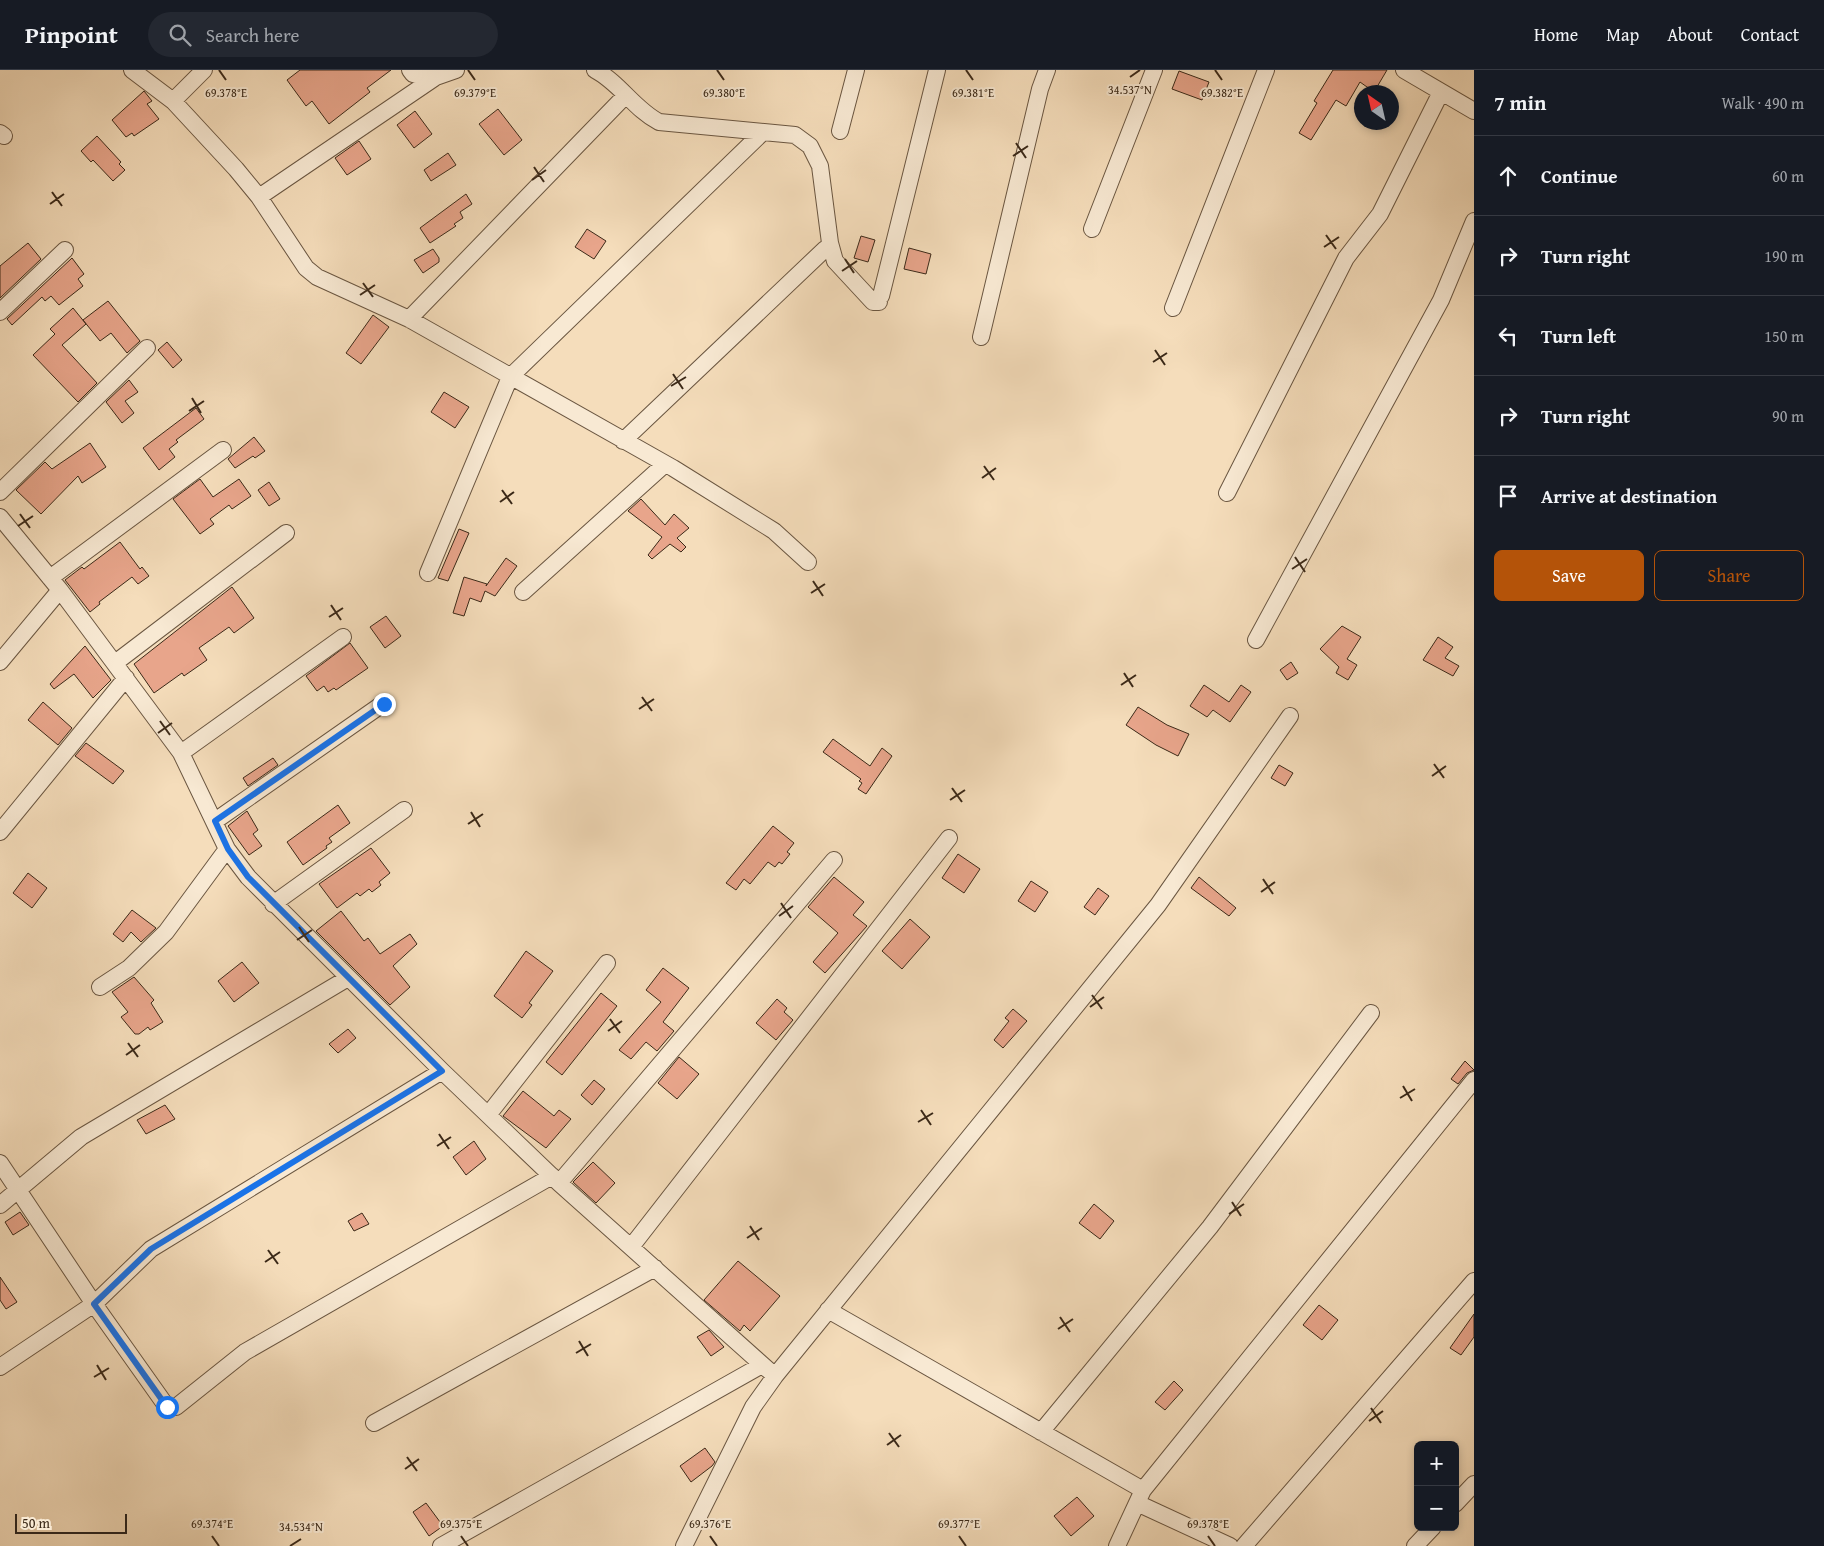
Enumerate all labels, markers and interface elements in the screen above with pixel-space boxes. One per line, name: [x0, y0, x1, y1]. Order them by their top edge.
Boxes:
search box: [148, 12, 498, 57]
text: Pinpoint: [25, 17, 118, 52]
icon: search: [166, 21, 194, 49]
text: Search here: [206, 21, 299, 49]
text: Home: [1534, 21, 1578, 48]
text: Map: [1606, 21, 1639, 48]
text: About: [1667, 21, 1713, 48]
text: Contact: [1741, 21, 1799, 48]
text: 34.537°N: [1108, 81, 1152, 98]
text: 69.378°E: [205, 84, 247, 101]
text: 69.379°E: [454, 84, 496, 101]
text: 69.380°E: [703, 84, 745, 101]
text: 69.381°E: [952, 84, 994, 101]
text: 69.382°E: [1201, 84, 1243, 101]
north arrow: [1354, 85, 1399, 130]
text: 7 min: [1494, 87, 1546, 118]
text: Walk · 490 m: [1721, 91, 1804, 115]
icon: ahead: [1494, 162, 1522, 190]
text: Continue: [1541, 162, 1618, 190]
text: 60 m: [1772, 164, 1804, 188]
icon: right: [1494, 242, 1522, 270]
text: Turn right: [1541, 242, 1630, 270]
text: 190 m: [1764, 244, 1804, 268]
icon: left: [1494, 322, 1522, 350]
text: Turn left: [1541, 322, 1616, 350]
text: 150 m: [1764, 324, 1804, 348]
icon: right: [1494, 402, 1522, 430]
text: Turn right: [1541, 402, 1630, 430]
text: 90 m: [1772, 404, 1804, 428]
icon: arrive: [1494, 482, 1522, 510]
text: Arrive at destination: [1541, 482, 1717, 510]
button: Save: [1494, 550, 1644, 601]
button: Share: [1654, 550, 1804, 601]
route end: [373, 693, 396, 716]
route start: [156, 1396, 179, 1419]
map controls: [1414, 1441, 1459, 1531]
button: +: [1414, 1441, 1459, 1486]
button: −: [1414, 1486, 1459, 1531]
scale bar: [15, 1511, 128, 1534]
text: 50 m: [22, 1513, 50, 1533]
text: 69.374°E: [191, 1515, 233, 1532]
text: 69.375°E: [440, 1515, 482, 1532]
text: 69.376°E: [689, 1515, 731, 1532]
text: 69.377°E: [938, 1515, 980, 1532]
text: 69.378°E: [1187, 1515, 1229, 1532]
text: 34.534°N: [279, 1518, 323, 1535]

